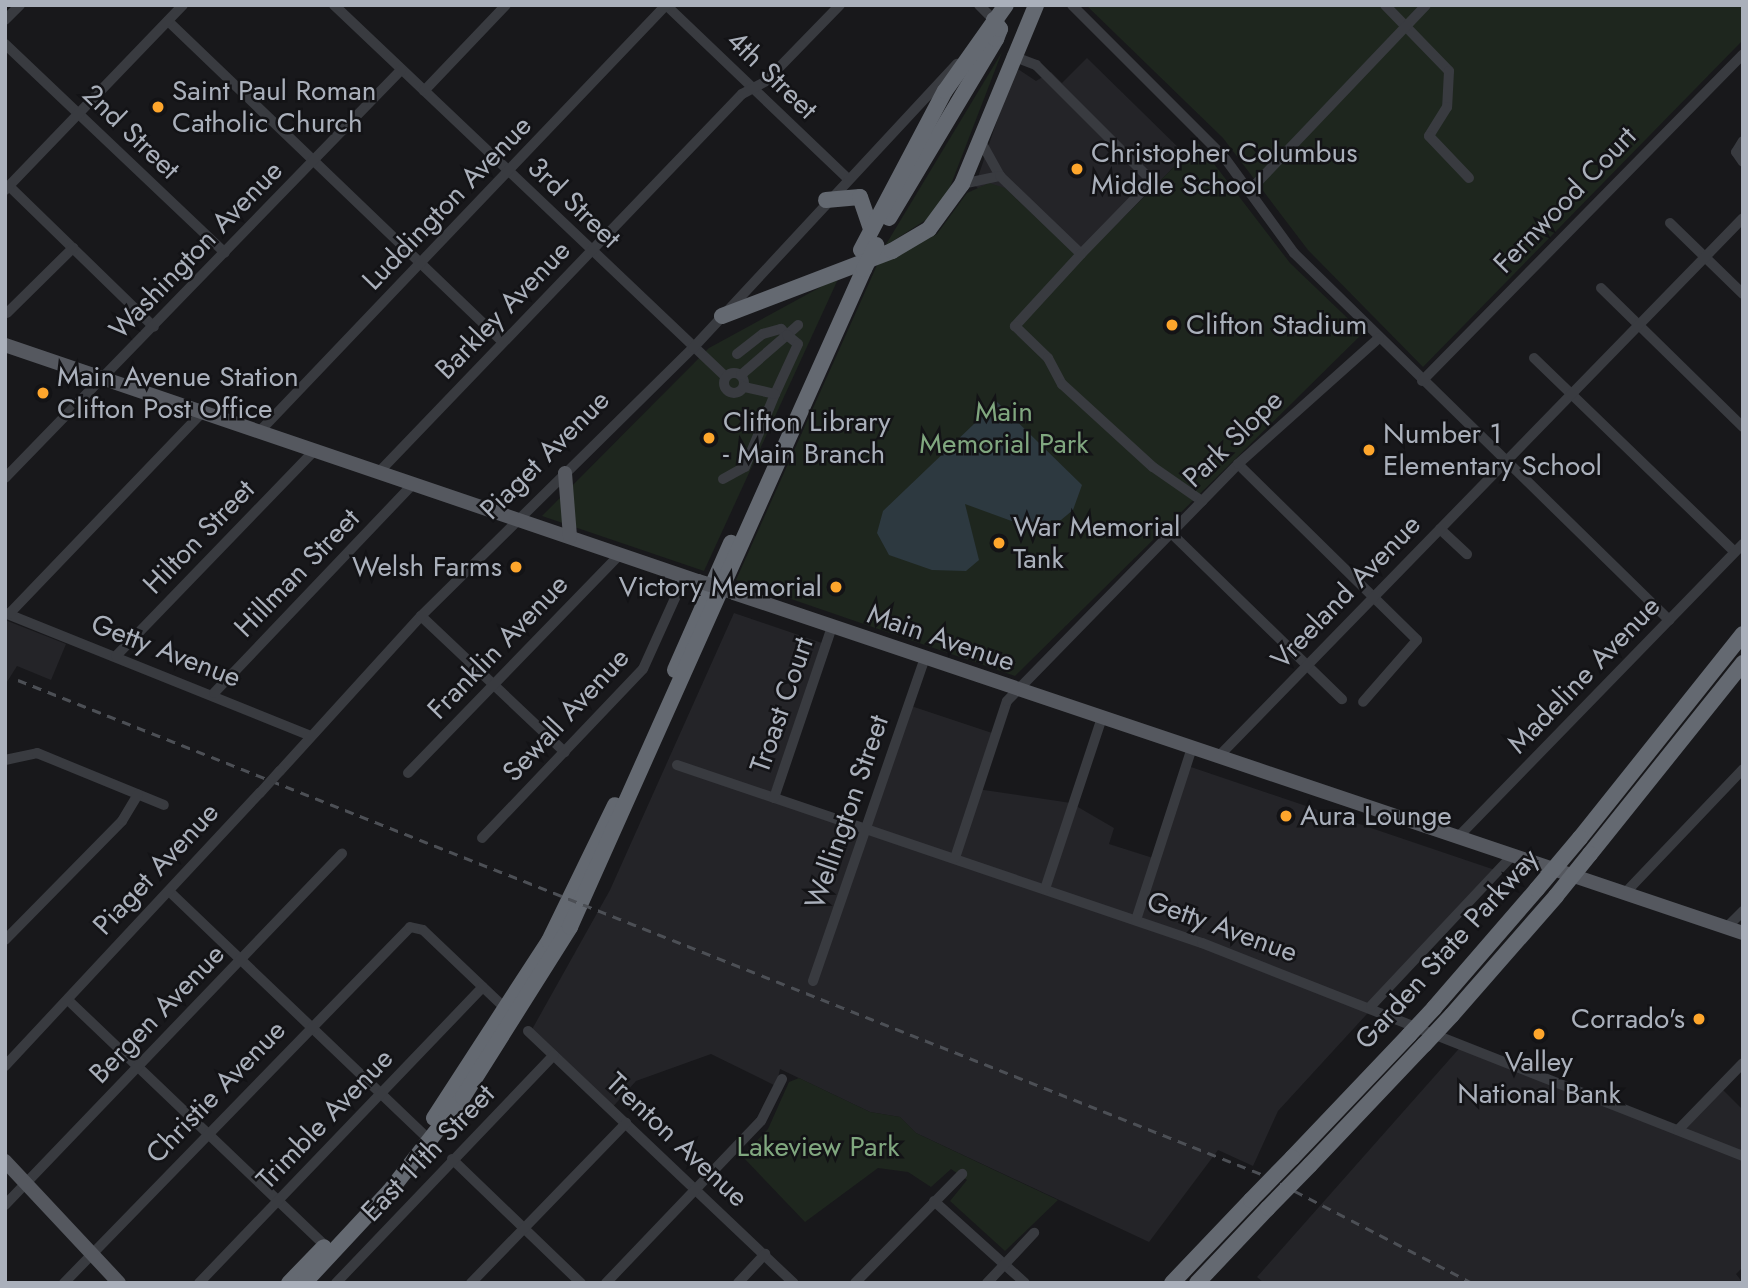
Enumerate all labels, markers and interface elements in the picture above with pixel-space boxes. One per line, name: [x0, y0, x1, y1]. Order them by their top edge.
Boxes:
street label: 4th Street: [720, 24, 824, 126]
place label: Saint Paul Roman Catholic Church: [172, 74, 376, 140]
street label: 2nd Street: [76, 78, 186, 186]
marker: Saint Paul Roman Catholic Church: [150, 99, 166, 115]
street label: Luddington Avenue: [355, 109, 539, 297]
street label: Fernwood Court: [1487, 120, 1643, 280]
place label: Christopher Columbus Middle School: [1091, 136, 1358, 202]
street label: 3rd Street: [521, 151, 627, 255]
street label: Washington Avenue: [102, 154, 290, 346]
marker: Christopher Columbus Middle School: [1069, 161, 1085, 177]
street label: Barkley Avenue: [429, 234, 577, 386]
place label: Clifton Stadium: [1186, 308, 1367, 342]
marker: Clifton Stadium: [1164, 317, 1180, 333]
place label: Main Avenue Station Clifton Post Office: [57, 360, 299, 426]
street label: Piaget Avenue: [473, 383, 617, 527]
street label: Park Slope: [1176, 383, 1290, 495]
marker: Main Avenue Station Clifton Post Office: [35, 385, 51, 401]
park label: Main Memorial Park: [919, 395, 1089, 461]
place label: Clifton Library - Main Branch: [723, 405, 891, 471]
place label: Number 1 Elementary School: [1383, 417, 1602, 483]
marker: Clifton Library - Main Branch: [701, 430, 717, 446]
marker: Number 1 Elementary School: [1361, 442, 1377, 458]
street label: Hilton Street: [136, 473, 262, 601]
street label: Hillman Street: [227, 502, 367, 644]
street label: Vreeland Avenue: [1264, 508, 1428, 676]
place label: War Memorial Tank: [1013, 510, 1180, 576]
marker: War Memorial Tank: [991, 535, 1007, 551]
place label: Welsh Farms: [352, 550, 502, 584]
marker: Welsh Farms: [508, 559, 524, 575]
street label: Franklin Avenue: [421, 568, 575, 726]
place label: Victory Memorial: [619, 570, 822, 604]
marker: Victory Memorial: [828, 579, 844, 595]
street label: Madeline Avenue: [1501, 590, 1667, 760]
street label: Main Avenue: [863, 597, 1019, 679]
street label: Getty Avenue: [86, 607, 246, 695]
street label: Troast Court: [743, 633, 821, 777]
street label: Sewall Avenue: [496, 641, 636, 789]
street label: Wellington Street: [798, 711, 896, 913]
street label: Piaget Avenue: [86, 796, 226, 942]
place label: Aura Lounge: [1300, 799, 1452, 833]
marker: Aura Lounge: [1278, 808, 1294, 824]
street label: Garden State Parkway: [1348, 842, 1546, 1056]
street label: Getty Avenue: [1142, 884, 1302, 970]
street label: Bergen Avenue: [82, 938, 232, 1090]
place label: Corrado's: [1571, 1002, 1685, 1036]
marker: Corrado's: [1691, 1011, 1707, 1027]
street label: Christie Avenue: [139, 1013, 293, 1171]
marker: Valley National Bank: [1531, 1026, 1547, 1042]
street label: Trimble Avenue: [250, 1042, 400, 1196]
place label: Valley National Bank: [1457, 1045, 1621, 1111]
street label: Trenton Avenue: [599, 1066, 755, 1214]
street label: East 11th Street: [354, 1078, 502, 1228]
park label: Lakeview Park: [737, 1130, 899, 1164]

